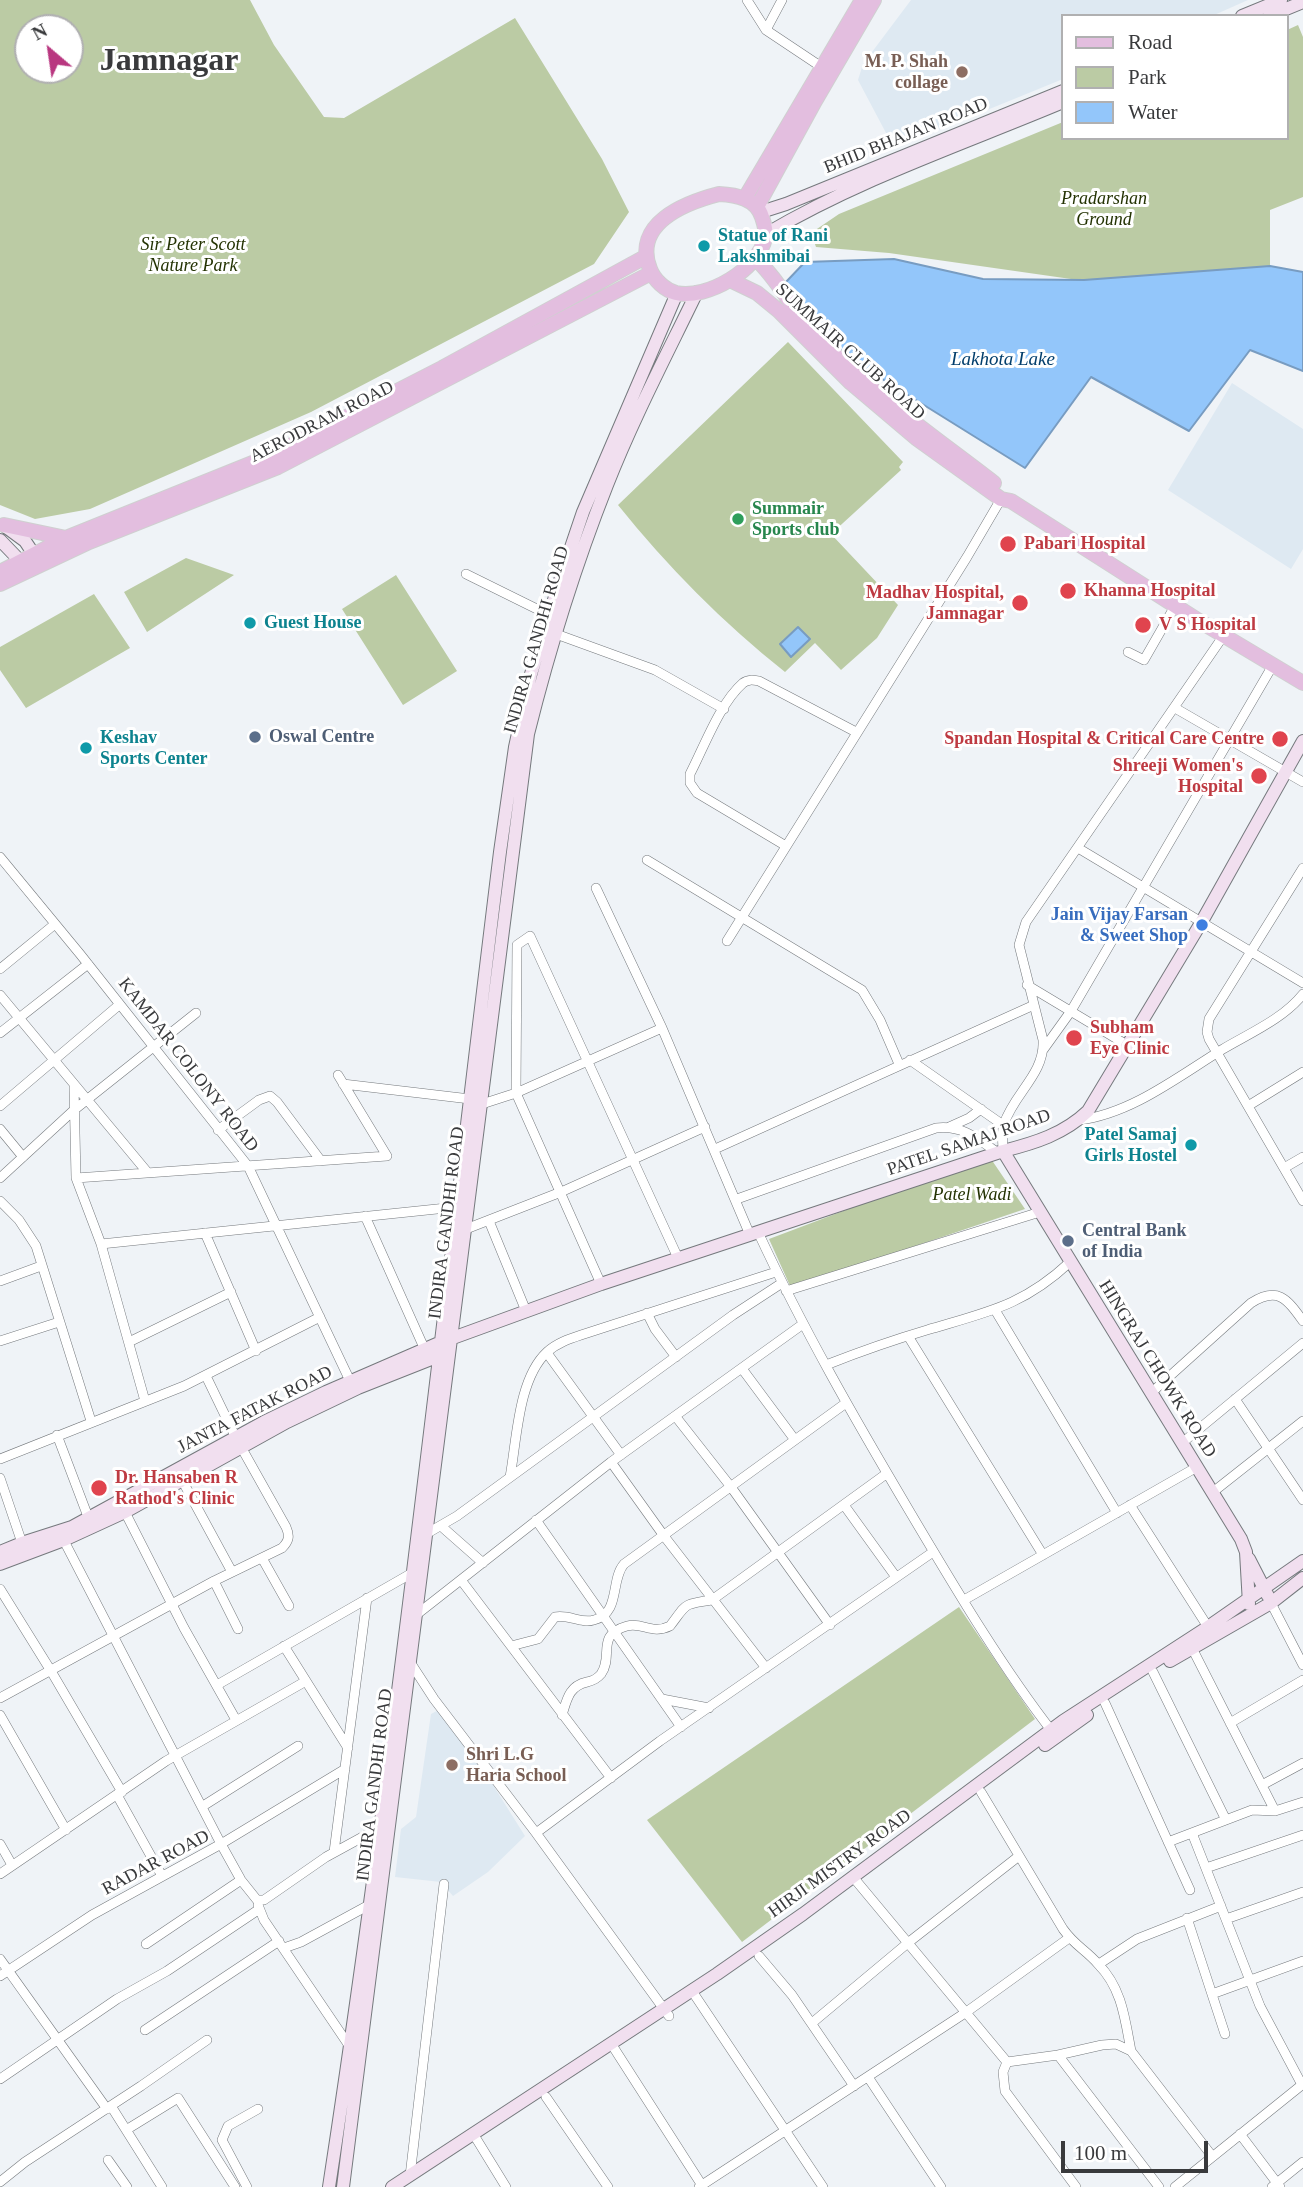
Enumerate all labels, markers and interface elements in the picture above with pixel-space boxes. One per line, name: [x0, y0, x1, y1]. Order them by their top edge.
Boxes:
north arrow: [14, 14, 84, 84]
legend: [1062, 14, 1289, 140]
text: N: [28, 19, 51, 44]
text: Road: [1128, 30, 1172, 54]
district label: Jamnagar: [100, 43, 238, 81]
place label: M. P. Shah collage: [865, 51, 948, 94]
marker: M. P. Shah collage: [954, 64, 970, 80]
text: Park: [1128, 65, 1167, 89]
street label: BHID BHAJAN ROAD: [821, 93, 991, 179]
text: Water: [1128, 100, 1178, 124]
park label: Pradarshan Ground: [1061, 188, 1147, 230]
place label: Statue of Rani Lakshmibai: [718, 225, 828, 268]
park label: Sir Peter Scott Nature Park: [141, 234, 245, 276]
marker: Statue of Rani Lakshmibai: [696, 238, 712, 254]
street label: SUMMAIR CLUB ROAD: [771, 279, 929, 425]
water label: Lakhota Lake: [951, 349, 1055, 371]
street label: AERODRAM ROAD: [246, 376, 398, 468]
place label: Summair Sports club: [752, 498, 840, 540]
marker: Summair Sports club: [730, 511, 746, 527]
place label: Pabari Hospital: [1024, 533, 1146, 555]
marker: Pabari Hospital: [998, 534, 1018, 554]
street label: INDIRA GANDHI ROAD: [500, 544, 574, 736]
place label: Khanna Hospital: [1084, 580, 1216, 602]
marker: Khanna Hospital: [1058, 581, 1078, 601]
place label: Madhav Hospital, Jamnagar: [866, 582, 1004, 624]
marker: Madhav Hospital, Jamnagar: [1010, 593, 1030, 613]
place label: Guest House: [264, 612, 362, 634]
place label: V S Hospital: [1159, 614, 1256, 636]
marker: Guest House: [242, 615, 258, 631]
marker: V S Hospital: [1133, 615, 1153, 635]
place label: Oswal Centre: [269, 726, 374, 748]
place label: Keshav Sports Center: [100, 727, 207, 770]
place label: Spandan Hospital & Critical Care Centre: [944, 728, 1264, 750]
marker: Oswal Centre: [247, 729, 263, 745]
marker: Spandan Hospital & Critical Care Centre: [1270, 729, 1290, 749]
marker: Keshav Sports Center: [78, 740, 94, 756]
place label: Shreeji Women's Hospital: [1113, 755, 1243, 798]
marker: Shreeji Women's Hospital: [1249, 766, 1269, 786]
place label: Jain Vijay Farsan & Sweet Shop: [1051, 904, 1188, 946]
marker: Jain Vijay Farsan & Sweet Shop: [1194, 917, 1210, 933]
street label: KAMDAR COLONY ROAD: [113, 974, 263, 1156]
place label: Subham Eye Clinic: [1090, 1017, 1169, 1060]
marker: Subham Eye Clinic: [1064, 1028, 1084, 1048]
street label: PATEL SAMAJ ROAD: [884, 1105, 1054, 1181]
place label: Patel Samaj Girls Hostel: [1085, 1124, 1177, 1166]
street label: INDIRA GANDHI ROAD: [424, 1125, 470, 1321]
marker: Patel Samaj Girls Hostel: [1183, 1137, 1199, 1153]
park label: Patel Wadi: [933, 1184, 1011, 1206]
place label: Central Bank of India: [1082, 1220, 1187, 1262]
marker: Central Bank of India: [1060, 1233, 1076, 1249]
street label: HINGRAJ CHOWK ROAD: [1094, 1276, 1220, 1462]
street label: JANTA FATAK ROAD: [174, 1362, 336, 1458]
place label: Dr. Hansaben R Rathod's Clinic: [115, 1467, 238, 1510]
marker: Dr. Hansaben R Rathod's Clinic: [89, 1478, 109, 1498]
street label: INDIRA GANDHI ROAD: [352, 1687, 398, 1883]
place label: Shri L.G Haria School: [466, 1744, 567, 1786]
marker: Shri L.G Haria School: [444, 1757, 460, 1773]
street label: HIRJI MISTRY ROAD: [764, 1805, 916, 1923]
street label: RADAR ROAD: [99, 1826, 213, 1900]
scale bar: [1065, 2128, 1212, 2172]
text: 100 m: [1074, 2141, 1127, 2165]

